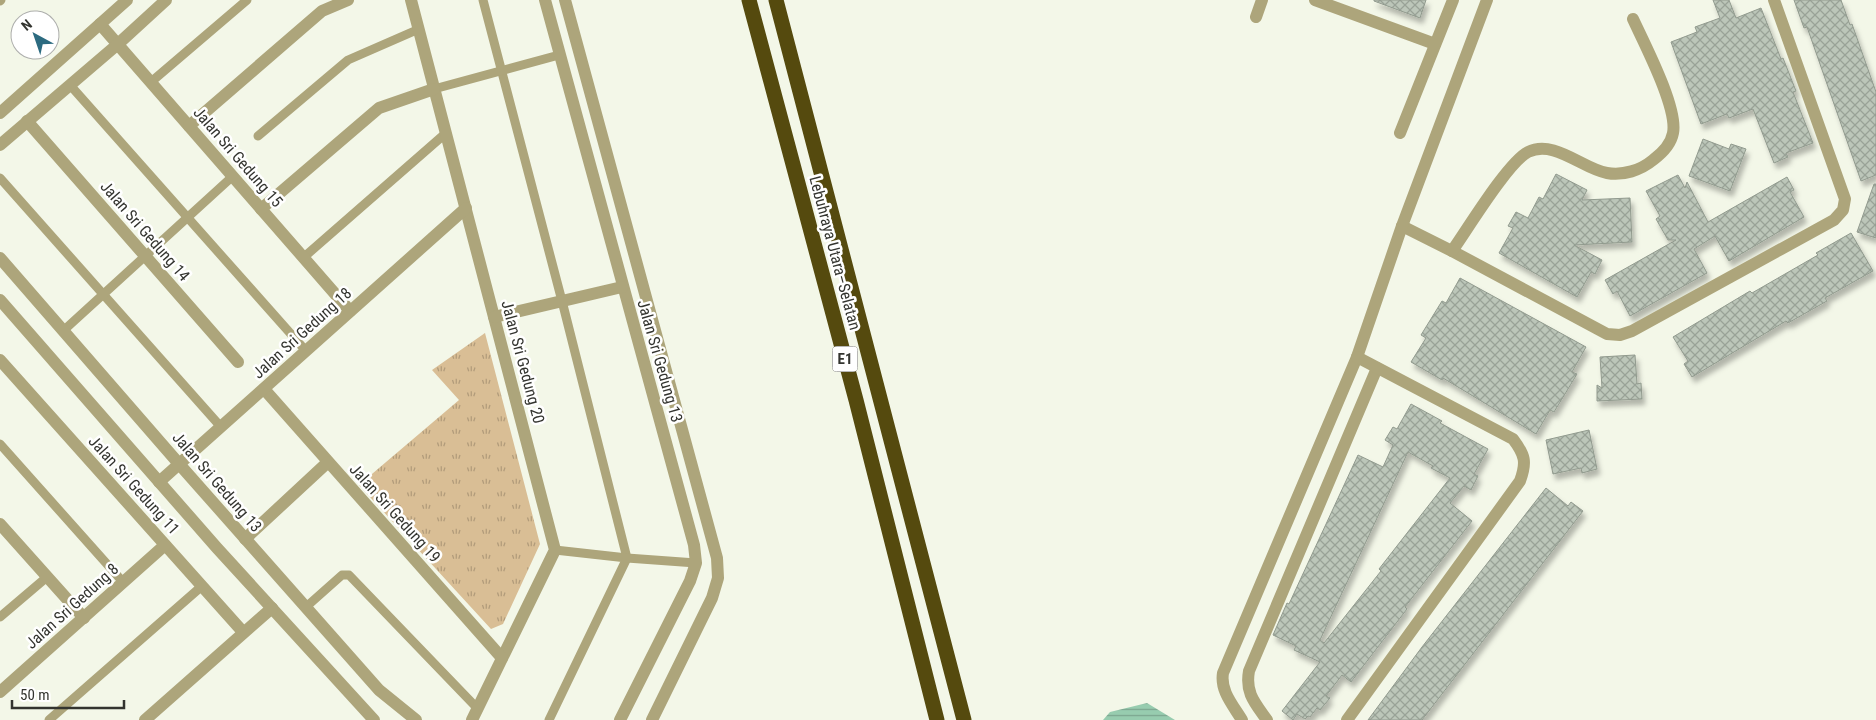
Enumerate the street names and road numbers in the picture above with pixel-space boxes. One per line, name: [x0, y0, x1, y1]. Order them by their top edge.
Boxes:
street label: Jalan Sri Gedung 15: [189, 103, 287, 211]
street label: Lebuhraya Utara–Selatan: [805, 174, 865, 332]
street label: Jalan Sri Gedung 14: [96, 177, 194, 285]
street label: Jalan Sri Gedung 18: [249, 284, 355, 382]
street label: Jalan Sri Gedung 20: [497, 298, 549, 426]
street label: Jalan Sri Gedung 13: [633, 298, 687, 424]
road number: E1: [832, 346, 858, 372]
street label: Jalan Sri Gedung 13: [168, 428, 266, 536]
street label: Jalan Sri Gedung 11: [85, 432, 183, 538]
street label: Jalan Sri Gedung 19: [346, 460, 444, 566]
street label: Jalan Sri Gedung 8: [22, 559, 122, 653]

